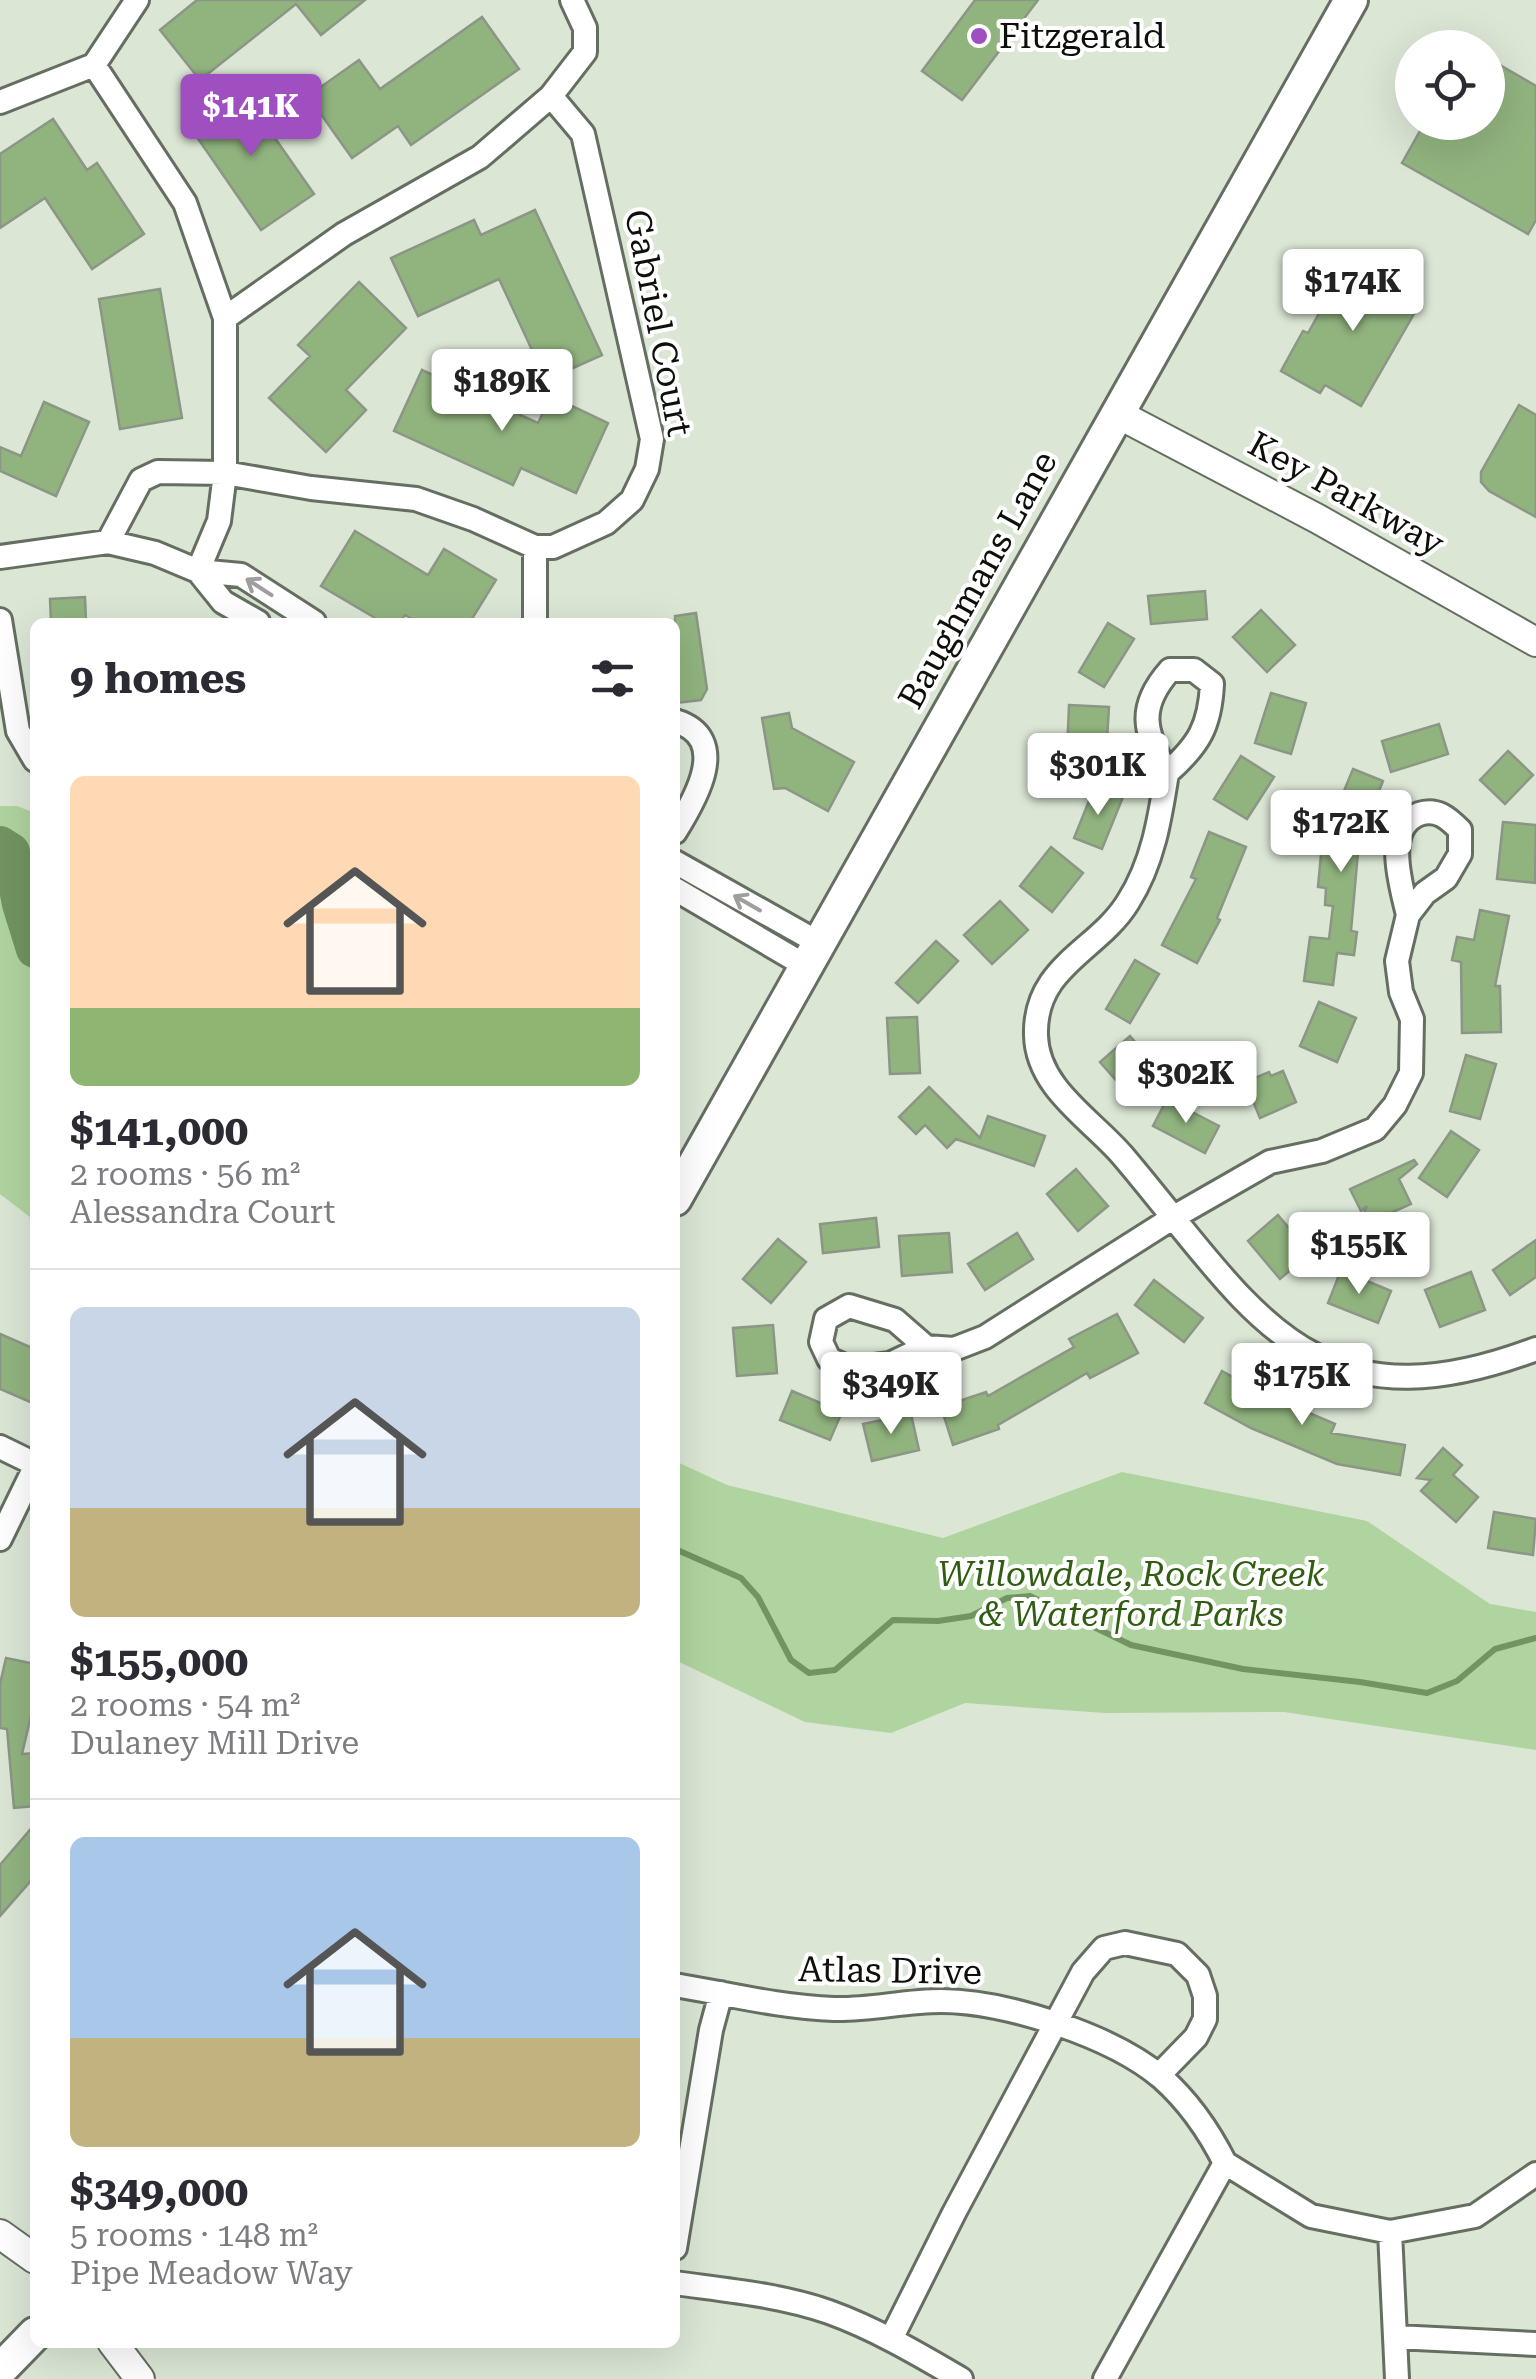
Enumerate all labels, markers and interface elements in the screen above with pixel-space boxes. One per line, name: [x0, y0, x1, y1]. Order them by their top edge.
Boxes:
place label: Fitzgerald: [999, 16, 1166, 57]
marker: Fitzgerald: [968, 25, 990, 47]
map controls: [1395, 30, 1505, 140]
button: locate: [1395, 30, 1505, 140]
pin: $141K: [181, 74, 321, 159]
text: $141K: [203, 87, 299, 125]
street label: Gabriel Court: [616, 206, 700, 440]
pin: $174K: [1283, 249, 1423, 334]
text: $174K: [1305, 262, 1401, 300]
pin: $189K: [432, 349, 572, 434]
text: $189K: [454, 362, 550, 400]
street label: Key Parkway: [1241, 423, 1451, 565]
street label: Baughmans Lane: [890, 444, 1066, 716]
one-way arrow: [246, 577, 274, 598]
icon: filters: [585, 651, 640, 706]
text: 9 homes: [70, 654, 246, 703]
pin: $301K: [1028, 733, 1168, 818]
text: $301K: [1050, 746, 1146, 784]
pin: $172K: [1271, 790, 1411, 875]
text: $172K: [1293, 803, 1389, 841]
icon: home: [265, 841, 445, 1021]
one-way arrow: [733, 892, 762, 912]
pin: $302K: [1116, 1041, 1256, 1126]
text: $302K: [1138, 1054, 1234, 1092]
text: $141,000: [70, 1106, 248, 1155]
text: 2 rooms · 56 m²: [70, 1155, 300, 1193]
text: Alessandra Court: [70, 1193, 335, 1231]
pin: $155K: [1289, 1212, 1429, 1297]
text: $155K: [1311, 1225, 1407, 1263]
pin: $175K: [1232, 1343, 1372, 1428]
pin: $349K: [821, 1352, 961, 1437]
text: $175K: [1254, 1356, 1350, 1394]
text: $349K: [843, 1365, 939, 1403]
icon: home: [265, 1372, 445, 1552]
park label: Willowdale, Rock Creek & Waterford Parks: [938, 1554, 1324, 1635]
text: $155,000: [70, 1637, 248, 1686]
text: 2 rooms · 54 m²: [70, 1686, 300, 1724]
text: Dulaney Mill Drive: [70, 1724, 359, 1762]
icon: home: [265, 1902, 445, 2082]
street label: Atlas Drive: [798, 1949, 982, 1993]
text: $349,000: [70, 2167, 248, 2216]
text: 5 rooms · 148 m²: [70, 2216, 318, 2254]
text: Pipe Meadow Way: [70, 2254, 353, 2292]

